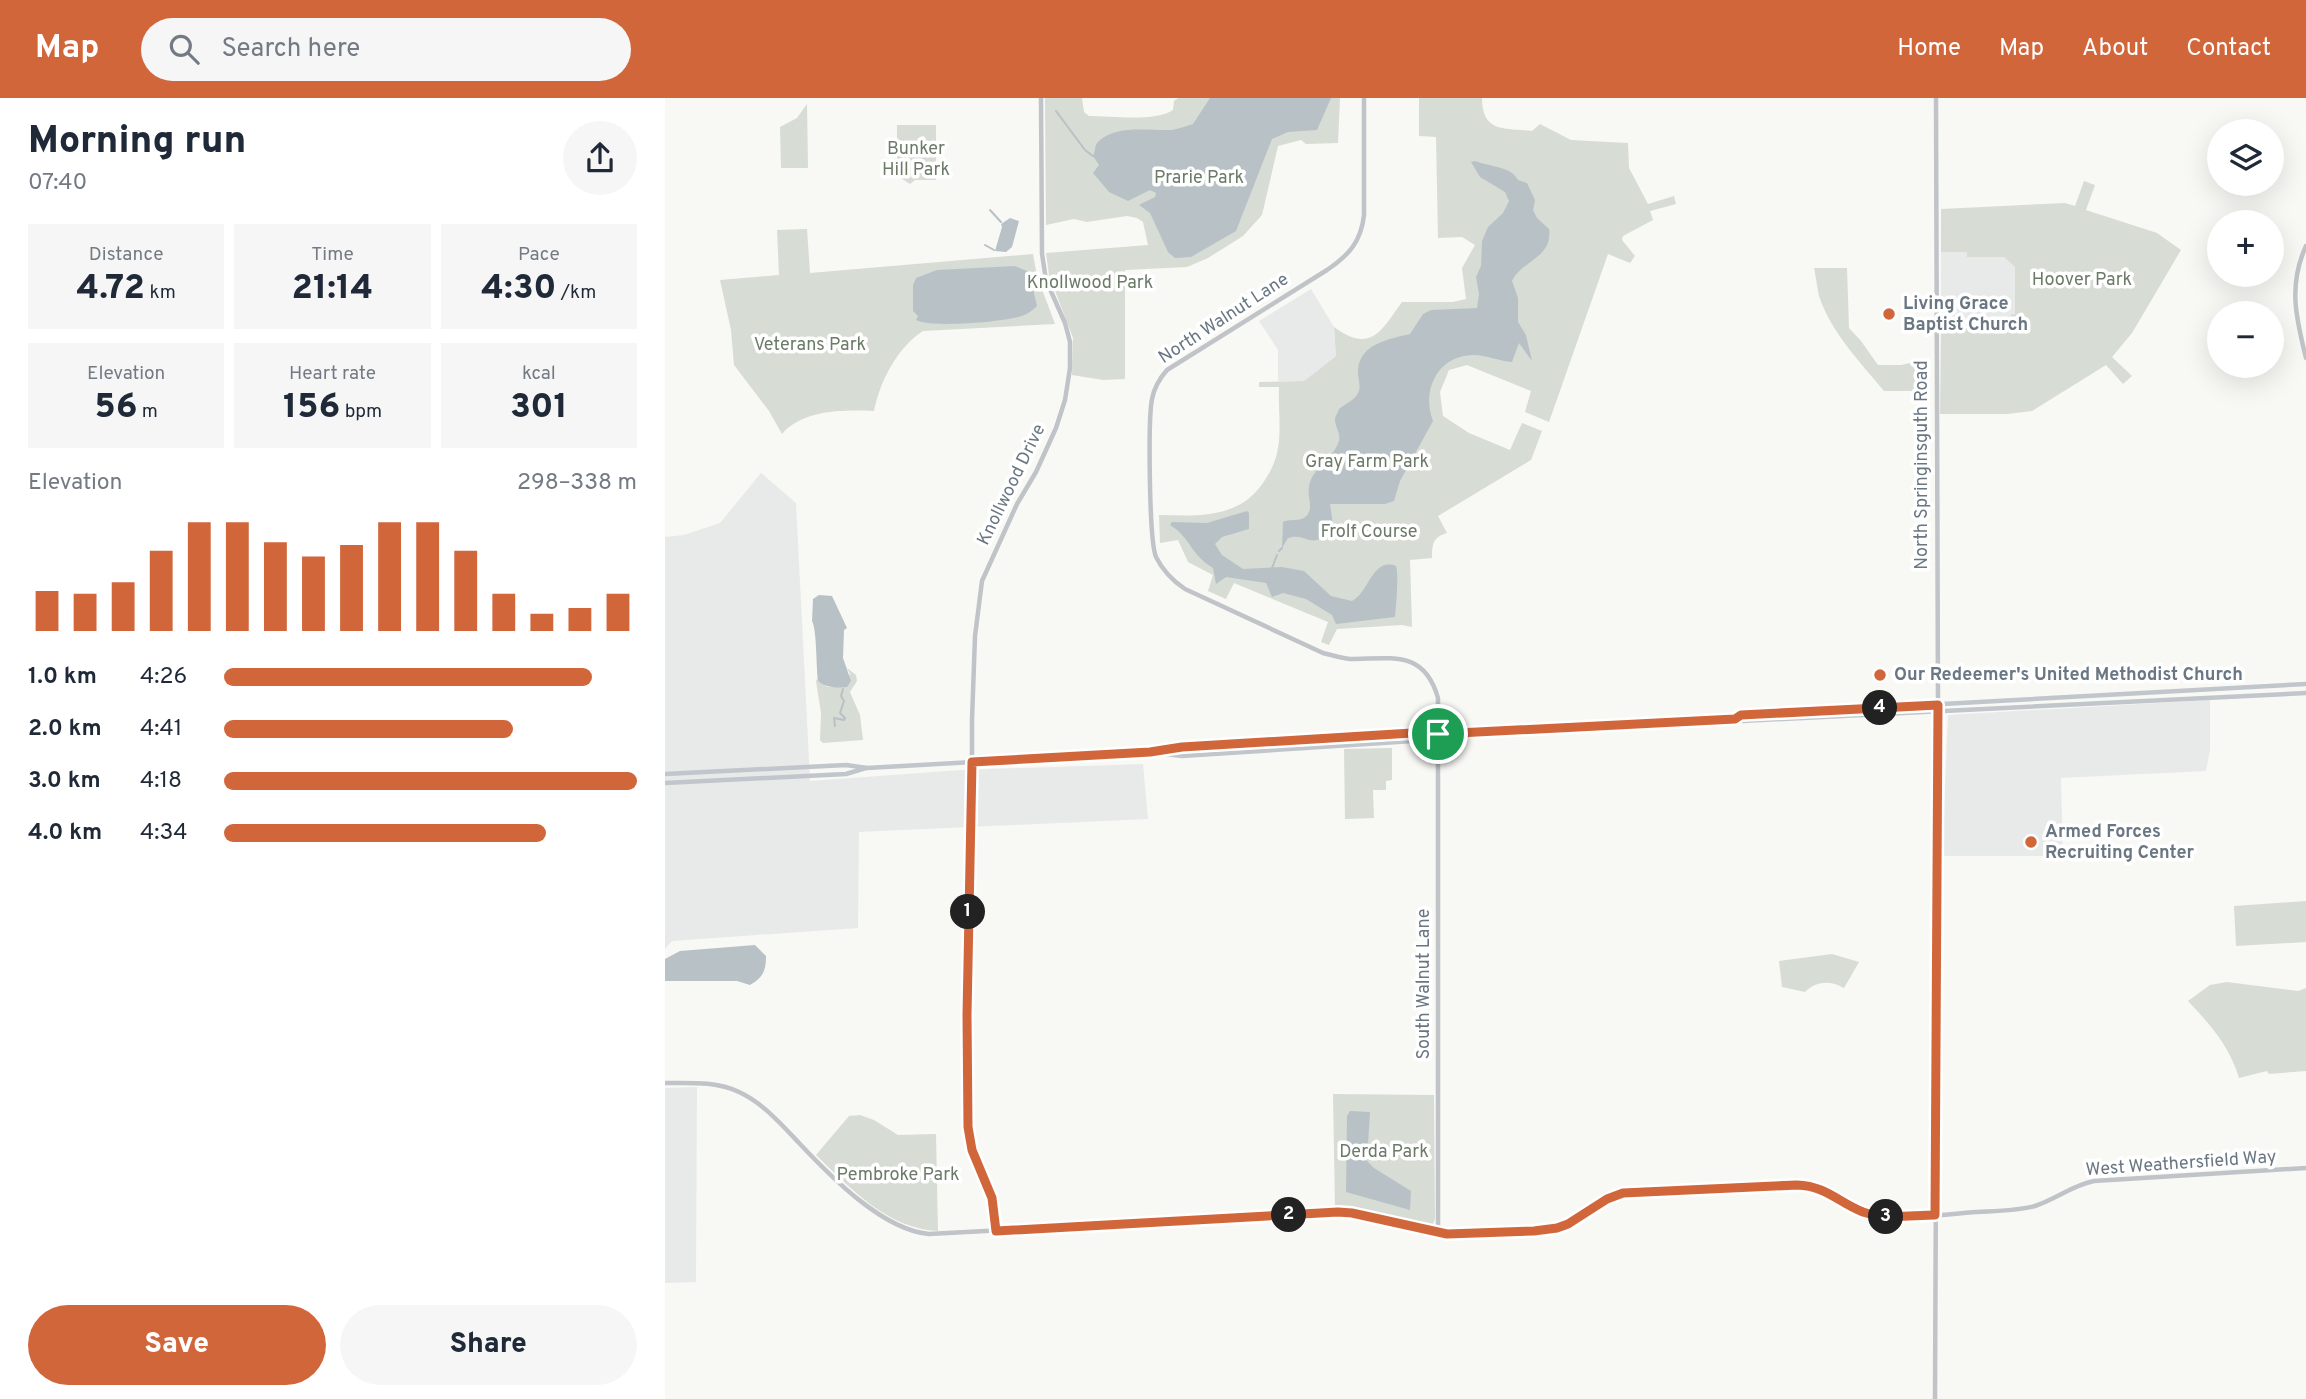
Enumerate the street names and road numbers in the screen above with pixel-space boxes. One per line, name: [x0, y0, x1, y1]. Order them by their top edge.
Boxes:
street label: North Walnut Lane: [1155, 268, 1293, 370]
street label: North Springinsguth Road: [1911, 360, 1934, 570]
street label: Knollwood Drive: [973, 421, 1051, 549]
street label: South Walnut Lane: [1413, 908, 1436, 1060]
street label: West Weathersfield Way: [2085, 1146, 2277, 1182]

